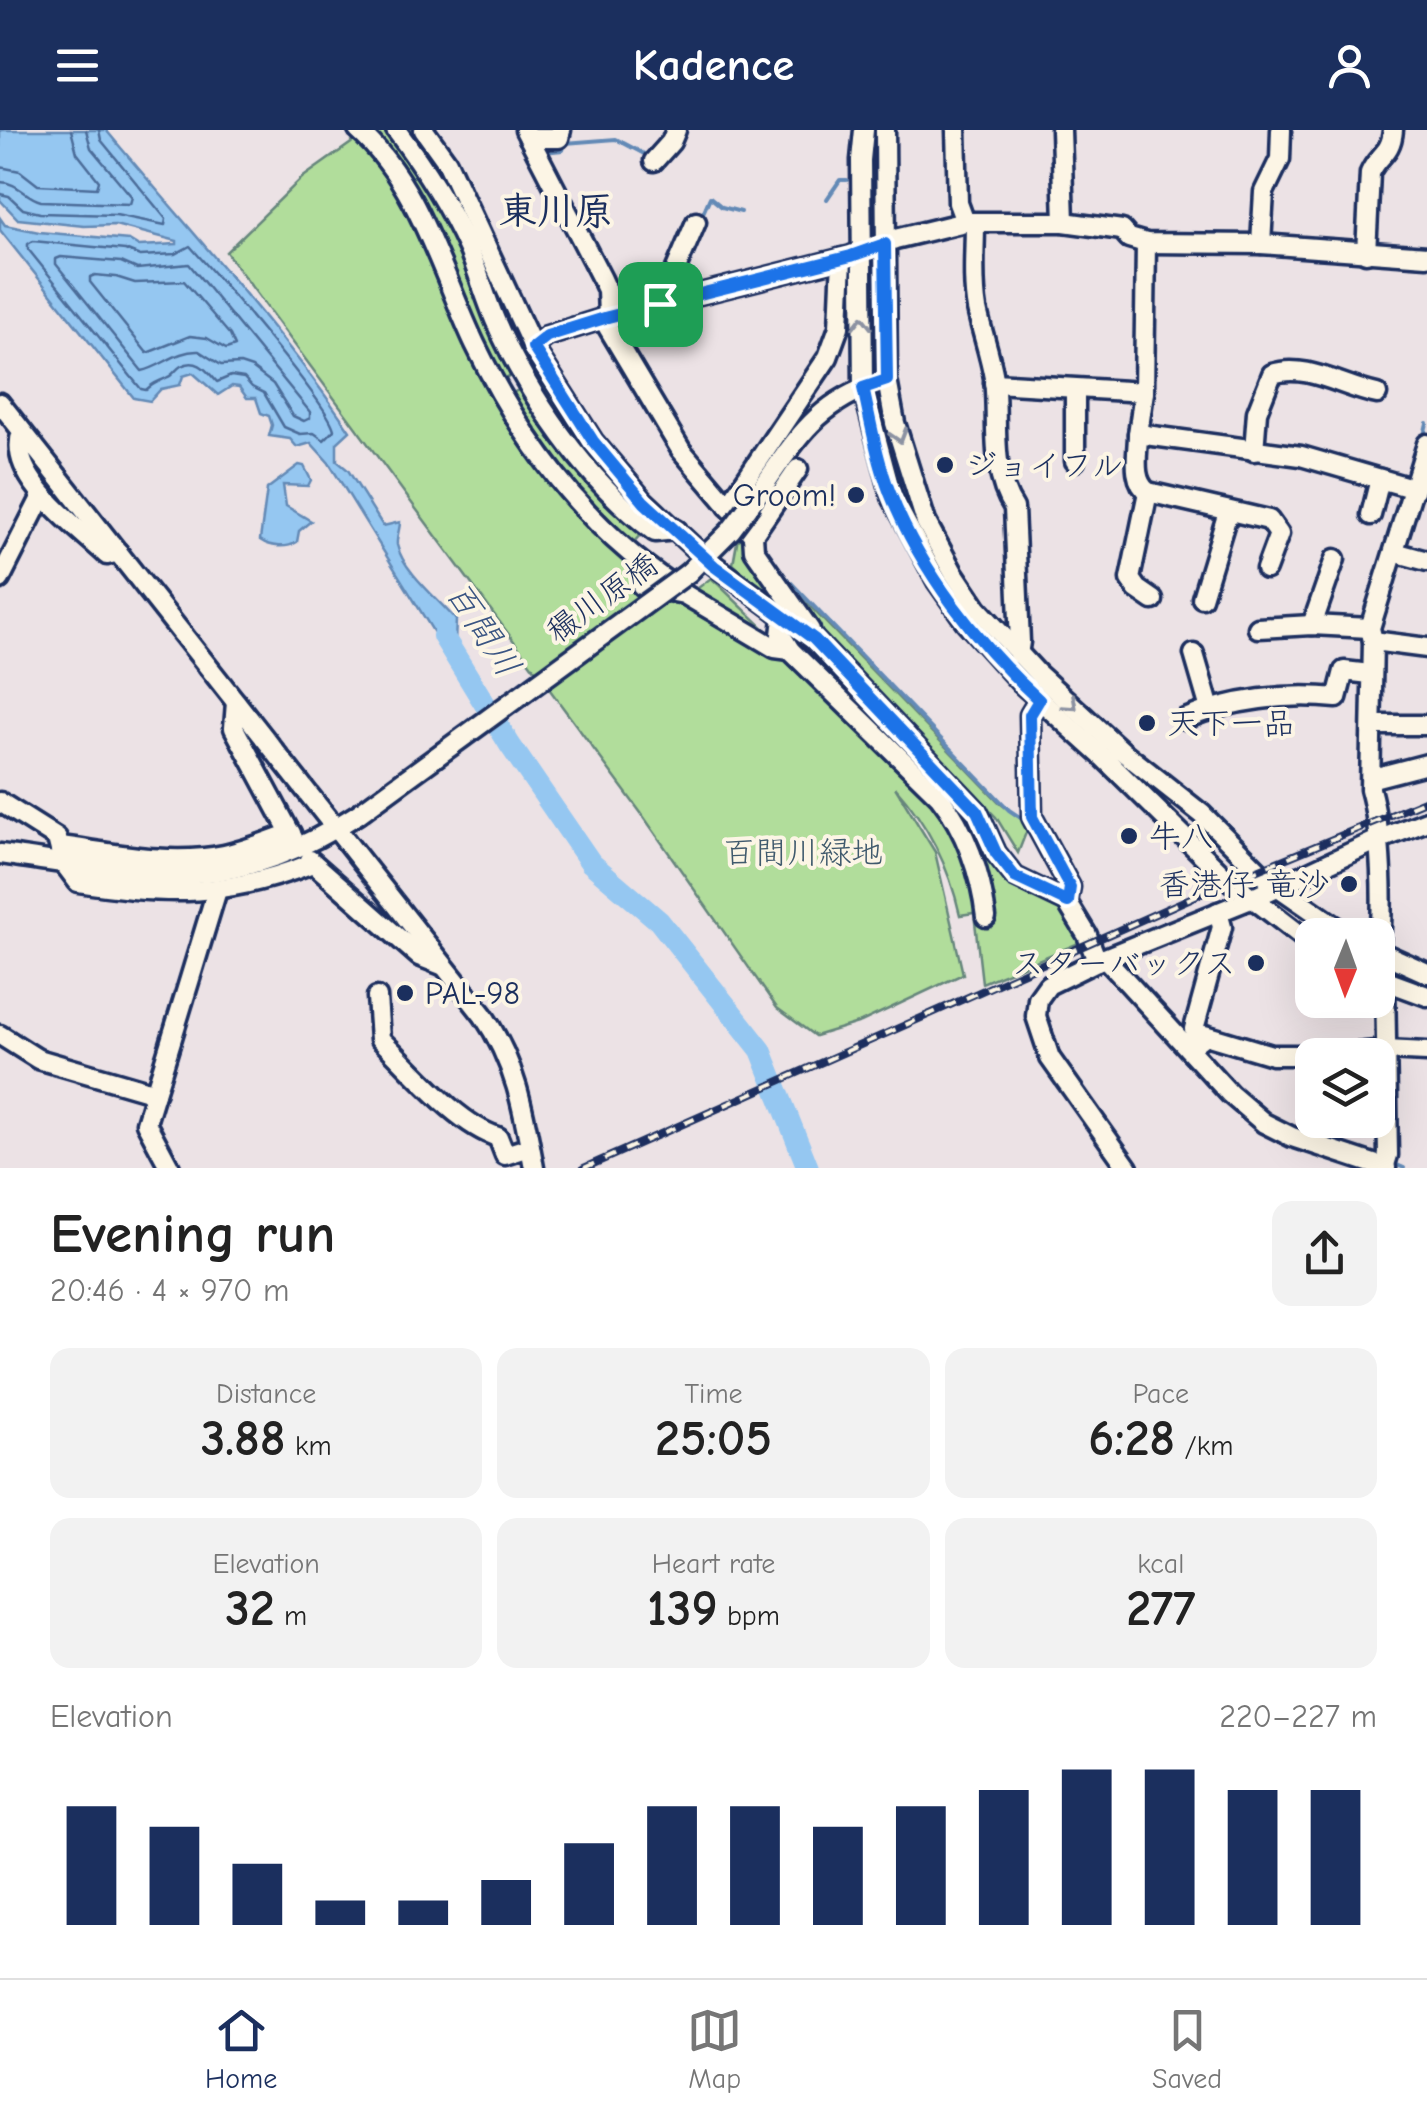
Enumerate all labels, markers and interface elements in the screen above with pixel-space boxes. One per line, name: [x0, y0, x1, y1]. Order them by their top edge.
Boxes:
icon: menu: [50, 38, 105, 93]
icon: person: [1322, 38, 1377, 93]
text: Kadence: [633, 39, 794, 91]
district label: 東川原: [499, 190, 613, 234]
pin: [618, 262, 703, 347]
icon: arrive: [633, 277, 688, 332]
one-way arrow: [851, 314, 873, 330]
one-way arrow: [887, 427, 908, 444]
place label: ジョイフル: [965, 447, 1124, 484]
marker: ジョイフル: [934, 454, 956, 476]
place label: Groom!: [733, 477, 836, 514]
marker: Groom!: [845, 484, 867, 506]
street label: 穝川原橋: [539, 545, 665, 651]
water label: 百間川: [437, 574, 529, 684]
one-way arrow: [1059, 693, 1078, 711]
place label: 天下一品: [1167, 705, 1295, 742]
marker: 天下一品: [1136, 712, 1158, 734]
place label: 牛八: [1149, 818, 1213, 855]
marker: 牛八: [1118, 825, 1140, 847]
park label: 百間川緑地: [723, 834, 883, 871]
place label: 香港仔 竜沙: [1158, 866, 1329, 903]
marker: 香港仔 竜沙: [1338, 873, 1360, 895]
north arrow: [1295, 918, 1395, 1018]
map controls: [1295, 918, 1395, 1138]
place label: スターバックス: [1012, 945, 1236, 982]
marker: スターバックス: [1245, 952, 1267, 974]
place label: PAL-98: [425, 975, 520, 1012]
marker: PAL-98: [394, 982, 416, 1004]
button: layers: [1295, 1038, 1395, 1138]
button: share: [1272, 1201, 1377, 1306]
text: Evening run: [50, 1202, 335, 1266]
text: 20:46 · 4 × 970 m: [50, 1272, 290, 1309]
text: Distance: [216, 1378, 316, 1410]
text: Time: [684, 1378, 743, 1410]
text: Pace: [1133, 1378, 1189, 1410]
text: 3.88: [201, 1410, 286, 1468]
text: 25:05: [655, 1410, 772, 1468]
text: 6:28: [1088, 1410, 1175, 1468]
text: km: [286, 1430, 332, 1462]
text: /km: [1175, 1430, 1233, 1462]
text: Elevation: [213, 1548, 320, 1580]
text: Heart rate: [652, 1548, 775, 1580]
text: kcal: [1137, 1548, 1184, 1580]
text: 32: [225, 1580, 275, 1638]
text: 139: [647, 1580, 718, 1638]
text: 277: [1126, 1580, 1196, 1638]
text: m: [275, 1600, 307, 1632]
text: bpm: [718, 1600, 780, 1632]
text: Elevation: [50, 1698, 173, 1735]
text: 220–227 m: [1219, 1698, 1377, 1735]
tab: Home: [205, 2003, 277, 2095]
tab: Map: [687, 2003, 742, 2095]
tab: Saved: [1152, 2003, 1222, 2095]

